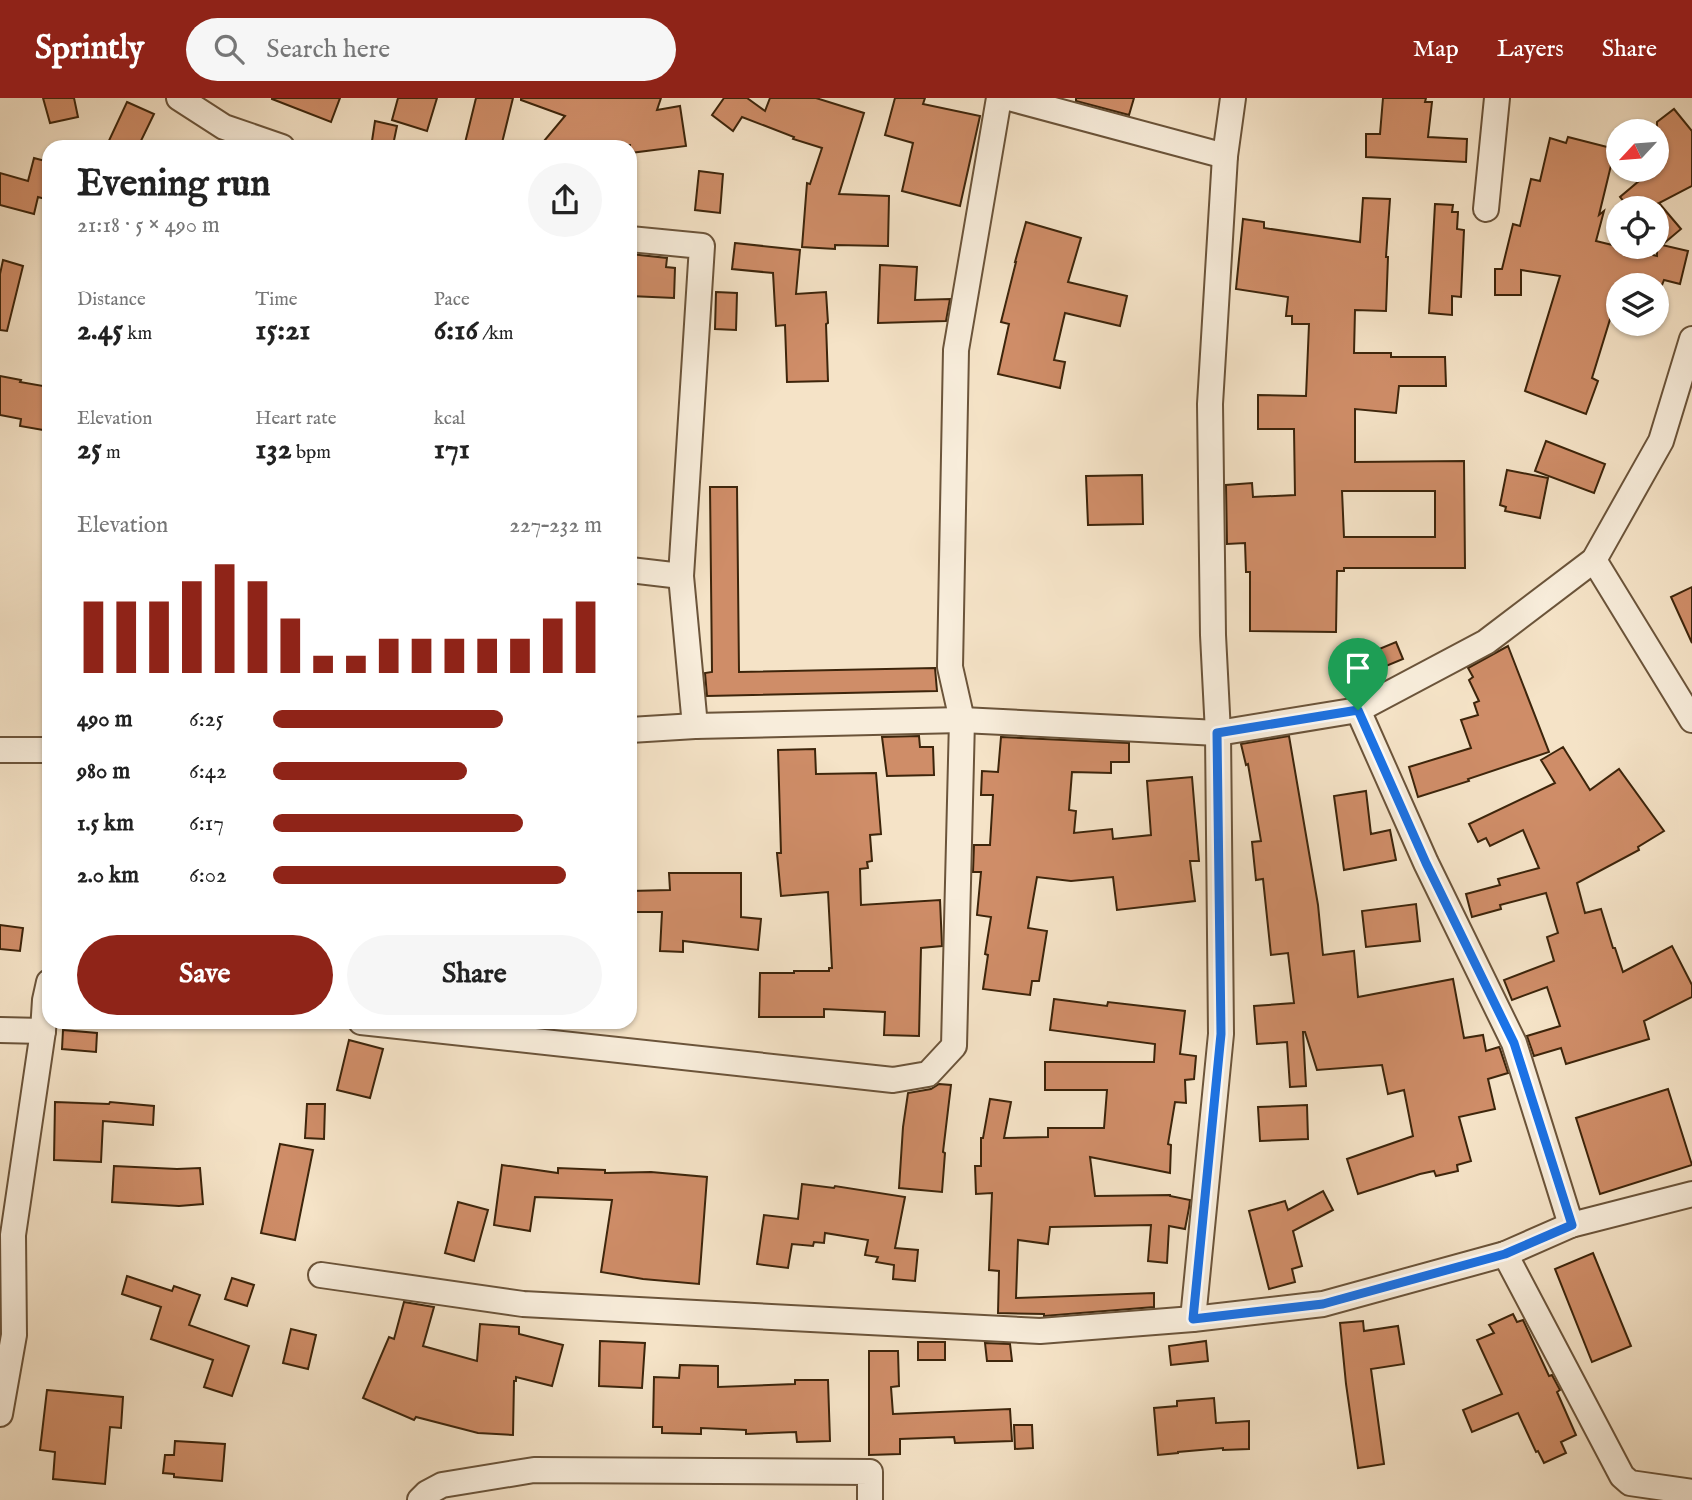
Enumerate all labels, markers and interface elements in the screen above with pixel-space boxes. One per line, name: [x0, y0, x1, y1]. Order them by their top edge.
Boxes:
search box: [186, 18, 676, 81]
text: Sprintly: [35, 28, 144, 70]
icon: search: [210, 30, 248, 68]
text: Search here: [266, 33, 390, 66]
text: Map: [1413, 34, 1459, 65]
text: Layers: [1497, 34, 1564, 65]
text: Share: [1602, 34, 1657, 65]
north arrow: [1606, 119, 1670, 182]
map controls: [1606, 119, 1669, 336]
text: Evening run: [77, 161, 271, 209]
button: share: [528, 163, 602, 237]
button: locate: [1606, 196, 1669, 259]
text: 21:18 · 5 × 490 m: [77, 211, 220, 240]
button: layers: [1606, 273, 1669, 336]
text: Distance: [77, 288, 146, 312]
text: Time: [255, 288, 298, 312]
text: Pace: [434, 288, 470, 312]
text: 2.45: [77, 312, 123, 350]
text: 15:21: [255, 312, 311, 350]
text: 6:16: [434, 312, 478, 350]
text: km: [123, 322, 152, 346]
text: /km: [478, 322, 514, 346]
text: Elevation: [77, 407, 152, 431]
text: Heart rate: [255, 407, 336, 431]
text: kcal: [434, 407, 465, 431]
text: 25: [77, 431, 102, 469]
text: 132: [255, 431, 292, 469]
text: 171: [434, 431, 470, 469]
text: m: [102, 441, 121, 465]
text: bpm: [292, 441, 331, 465]
text: Elevation: [77, 511, 168, 540]
text: 227–232 m: [509, 511, 602, 540]
pin: [1328, 638, 1388, 710]
icon: arrive: [1339, 649, 1377, 687]
text: 490 m: [77, 705, 132, 734]
text: 6:25: [189, 705, 224, 734]
text: 980 m: [77, 757, 130, 786]
text: 6:42: [189, 757, 227, 786]
text: 1.5 km: [77, 809, 134, 838]
text: 6:17: [189, 809, 224, 838]
text: 2.0 km: [77, 861, 139, 890]
text: 6:02: [189, 861, 227, 890]
button: Save: [77, 935, 333, 1015]
button: Share: [347, 935, 602, 1015]

